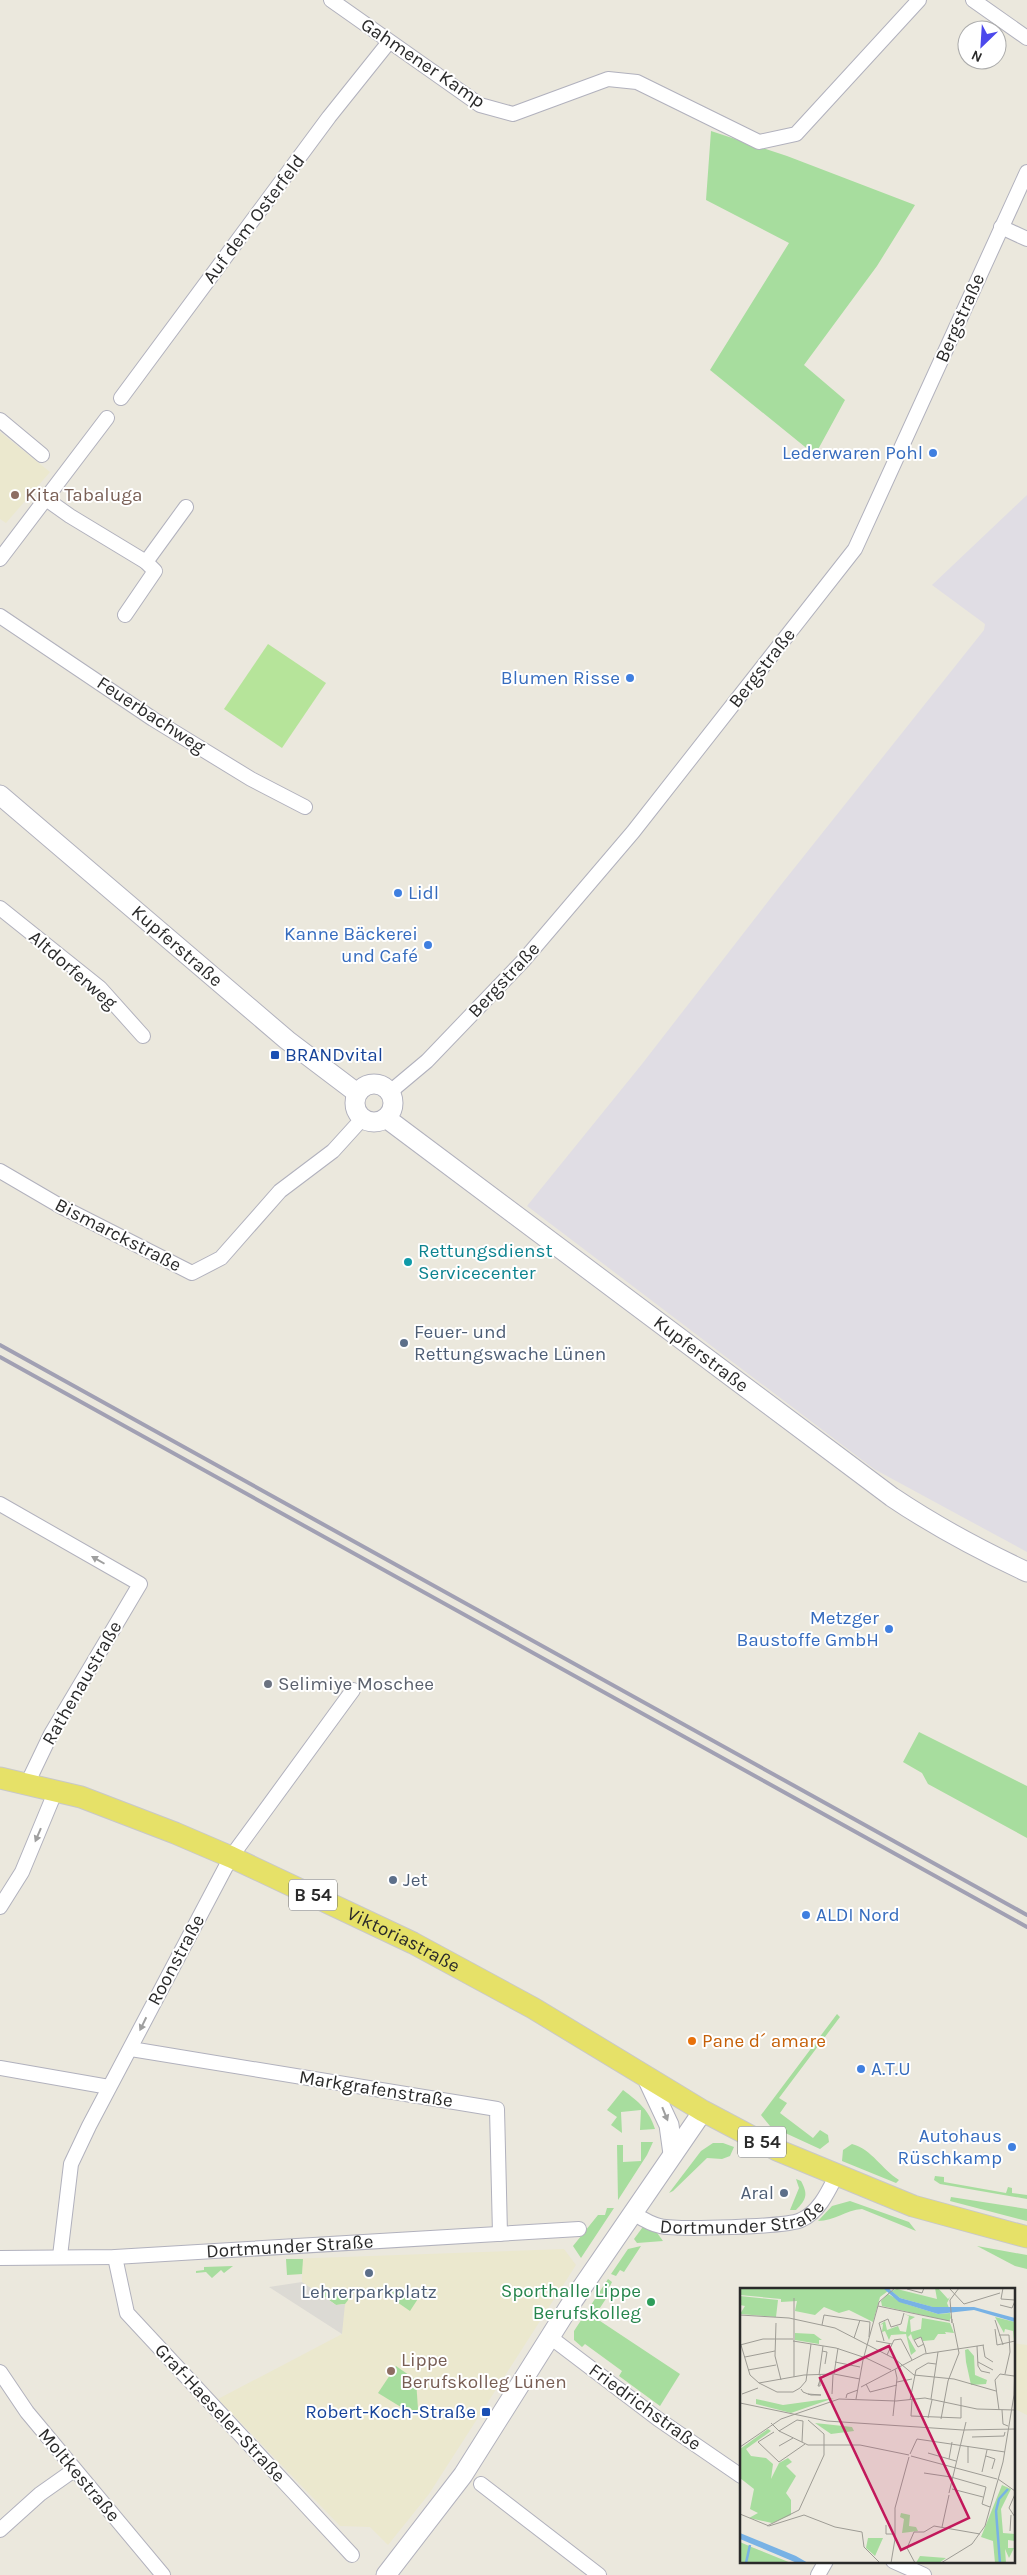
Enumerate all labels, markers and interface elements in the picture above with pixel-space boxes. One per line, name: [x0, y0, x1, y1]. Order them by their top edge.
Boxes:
street label: Gahmener Kamp: [357, 13, 489, 113]
north arrow: [957, 20, 1007, 70]
text: N: [969, 47, 985, 66]
street label: Auf dem Osterfeld: [198, 150, 310, 288]
street label: Bergstraße: [931, 270, 989, 366]
place label: Lederwaren Pohl: [782, 442, 923, 464]
marker: Lederwaren Pohl: [927, 447, 939, 459]
place label: Kita Tabaluga: [25, 484, 142, 506]
marker: Kita Tabaluga: [9, 489, 21, 501]
street label: Bergstraße: [724, 624, 800, 712]
place label: Blumen Risse: [501, 667, 620, 689]
street label: Feuerbachweg: [93, 672, 209, 758]
marker: Blumen Risse: [624, 672, 636, 684]
place label: Lidl: [408, 882, 439, 904]
marker: Lidl: [392, 887, 404, 899]
street label: Kupferstraße: [127, 901, 227, 991]
place label: Kanne Bäckerei und Café: [284, 923, 418, 967]
street label: Altdorferweg: [25, 926, 122, 1014]
street label: Bergstraße: [464, 938, 544, 1022]
marker: Kanne Bäckerei und Café: [422, 939, 434, 951]
place label: BRANDvital: [285, 1044, 383, 1066]
marker: BRANDvital: [269, 1049, 281, 1061]
street label: Bismarckstraße: [51, 1194, 185, 1276]
place label: Rettungsdienst Servicecenter: [418, 1240, 553, 1284]
marker: Rettungsdienst Servicecenter: [402, 1256, 414, 1268]
street label: Kupferstraße: [649, 1311, 753, 1397]
place label: Feuer- und Rettungswache Lünen: [414, 1321, 606, 1365]
marker: Feuer- und Rettungswache Lünen: [398, 1337, 410, 1349]
one-way arrow: [90, 1556, 105, 1564]
place label: Metzger Baustoffe GmbH: [736, 1607, 879, 1651]
street label: Rathenaustraße: [38, 1617, 126, 1749]
marker: Metzger Baustoffe GmbH: [883, 1623, 895, 1635]
place label: Selimiye Moschee: [278, 1673, 434, 1695]
marker: Selimiye Moschee: [262, 1678, 274, 1690]
one-way arrow: [33, 1828, 41, 1842]
place label: Jet: [403, 1869, 428, 1891]
marker: Jet: [387, 1874, 399, 1886]
road number: B 54: [289, 1880, 337, 1910]
street label: Viktoriastraße: [343, 1902, 464, 1977]
place label: ALDI Nord: [816, 1904, 900, 1926]
marker: ALDI Nord: [800, 1909, 812, 1921]
street label: Roonstraße: [143, 1911, 209, 2009]
one-way arrow: [139, 2017, 147, 2031]
place label: Pane d´ amare: [702, 2030, 826, 2052]
marker: Pane d´ amare: [686, 2035, 698, 2047]
place label: A.T.U: [871, 2058, 911, 2080]
marker: A.T.U: [855, 2063, 867, 2075]
street label: Markgrafenstraße: [297, 2066, 455, 2112]
one-way arrow: [661, 2107, 669, 2121]
place label: Autohaus Rüschkamp: [898, 2125, 1002, 2169]
road number: B 54: [738, 2126, 786, 2158]
marker: Autohaus Rüschkamp: [1006, 2141, 1018, 2153]
place label: Aral: [740, 2182, 774, 2204]
marker: Aral: [778, 2187, 790, 2199]
street label: Dortmunder Straße: [659, 2196, 829, 2239]
street label: Dortmunder Straße: [205, 2230, 374, 2262]
marker: Lehrerparkplatz: [363, 2267, 375, 2279]
place label: Sporthalle Lippe Berufskolleg: [501, 2280, 641, 2324]
place label: Lehrerparkplatz: [301, 2281, 437, 2303]
inset map: [740, 2288, 1014, 2562]
marker: Sporthalle Lippe Berufskolleg: [645, 2296, 657, 2308]
street label: Graf-Haeseler-Straße: [150, 2339, 290, 2487]
place label: Lippe Berufskolleg Lünen: [401, 2349, 567, 2393]
street label: Friedrichstraße: [585, 2359, 705, 2455]
marker: Lippe Berufskolleg Lünen: [385, 2365, 397, 2377]
place label: Robert-Koch-Straße: [305, 2401, 476, 2423]
marker: Robert-Koch-Straße: [480, 2406, 492, 2418]
street label: Moltkestraße: [34, 2424, 124, 2526]

